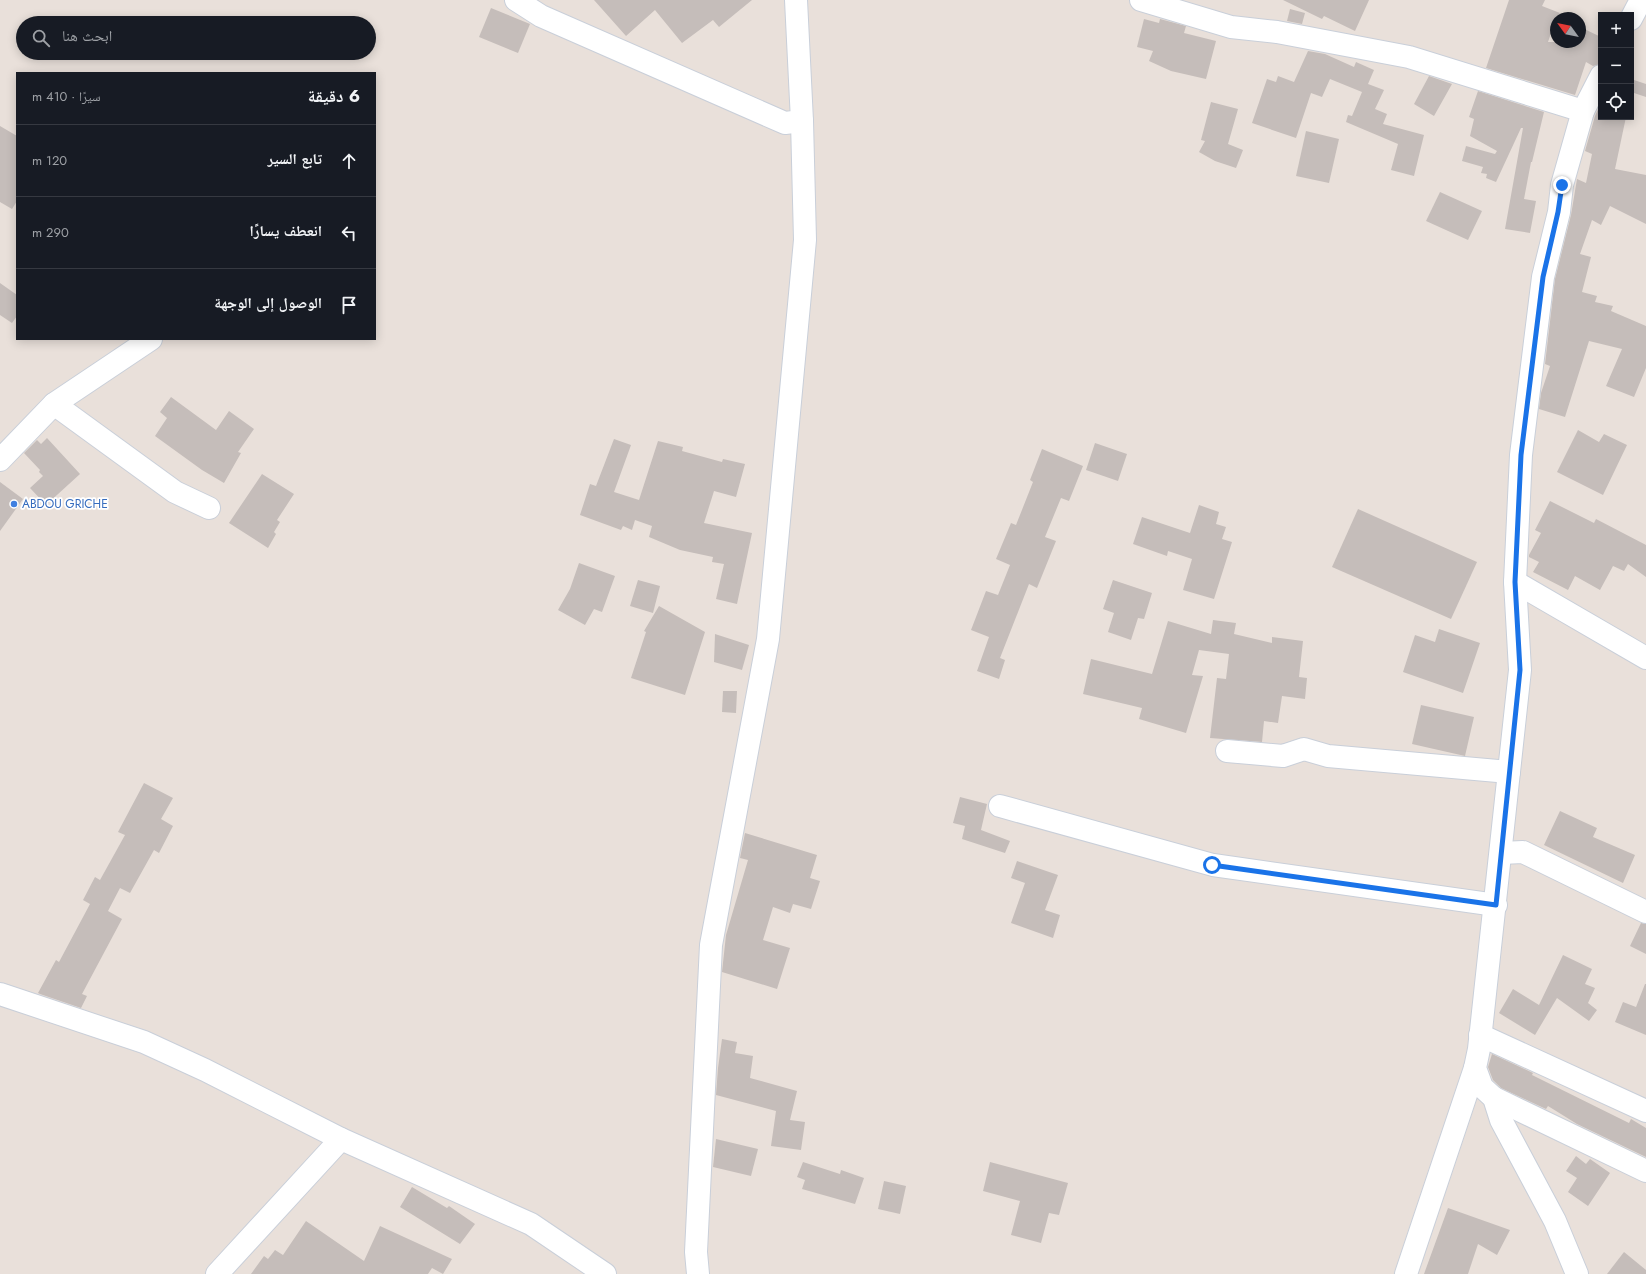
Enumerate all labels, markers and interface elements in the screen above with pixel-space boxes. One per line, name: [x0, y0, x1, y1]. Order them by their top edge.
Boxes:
north arrow: [1550, 12, 1586, 48]
map controls: [1598, 12, 1634, 120]
button: +: [1598, 12, 1634, 48]
search box: [16, 16, 376, 60]
text: ابحث هنا: [62, 25, 112, 47]
icon: search: [30, 27, 52, 49]
button: −: [1598, 48, 1634, 84]
text: 6 دقيقة: [308, 84, 360, 108]
button: locate: [1598, 84, 1634, 120]
text: سيرًا · 410 m: [32, 87, 101, 106]
text: تابع السير: [267, 148, 322, 170]
icon: ahead: [338, 150, 360, 172]
text: 120 m: [32, 151, 67, 170]
route end: [1553, 176, 1571, 194]
text: انعطف يسارًا: [249, 220, 322, 242]
icon: left: [338, 222, 360, 244]
text: 290 m: [32, 223, 69, 242]
text: الوصول إلى الوجهة: [214, 292, 322, 314]
icon: arrive: [338, 294, 360, 316]
place label: ABDOU GRICHE: [22, 495, 108, 513]
marker: ABDOU GRICHE: [9, 499, 19, 509]
route start: [1203, 856, 1221, 874]

